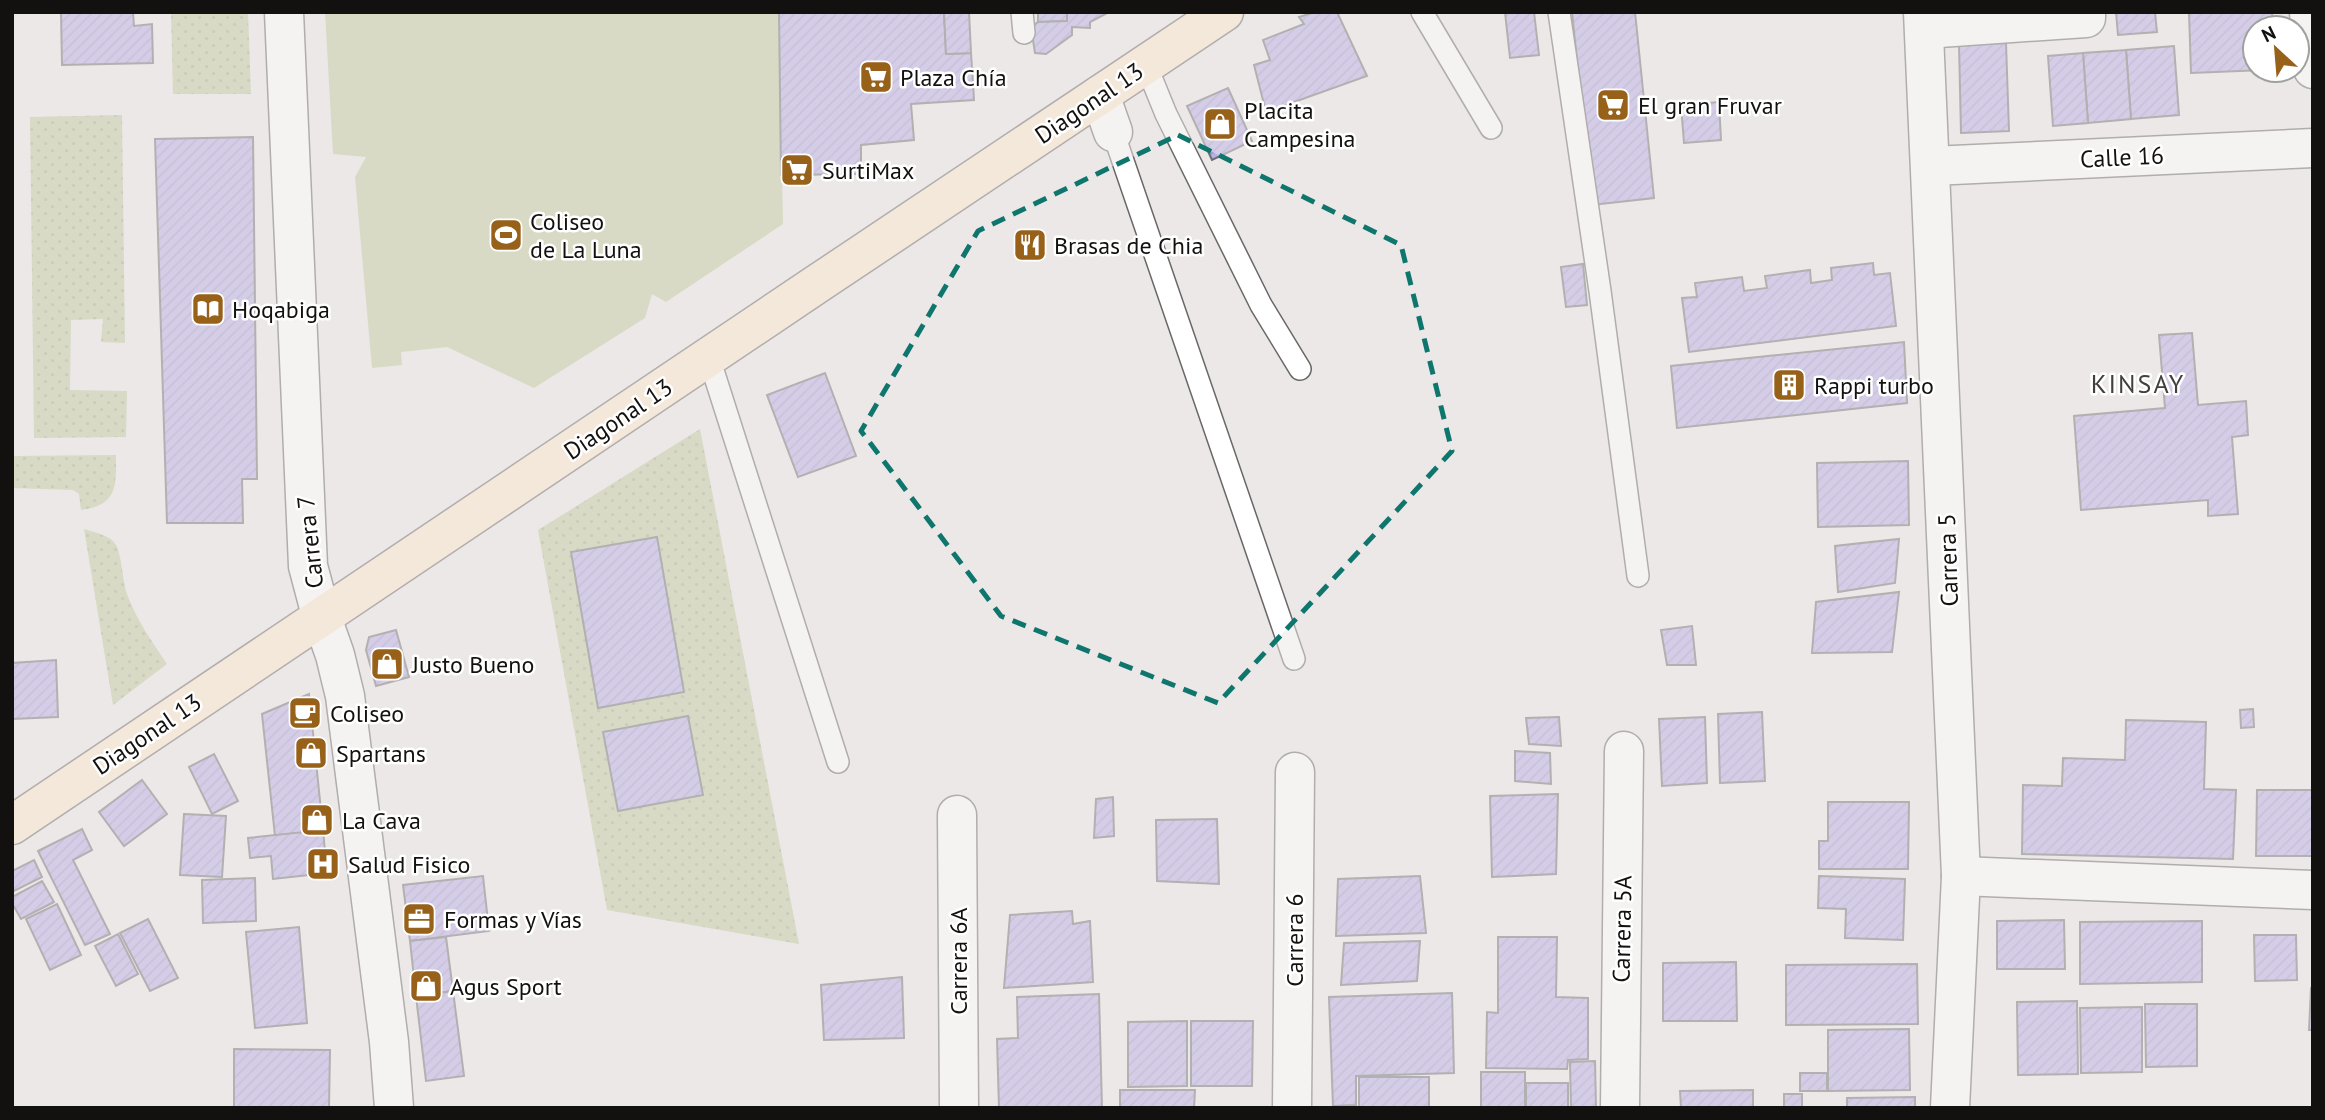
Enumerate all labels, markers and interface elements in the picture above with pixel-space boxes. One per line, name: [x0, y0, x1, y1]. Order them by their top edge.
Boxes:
north arrow: [2241, 14, 2311, 84]
text: N: [2258, 20, 2279, 47]
street label: Diagonal 13: [1029, 55, 1149, 151]
supermarket icon: Plaza Chía: [857, 58, 895, 96]
place label: Plaza Chía: [900, 62, 1007, 93]
supermarket icon: El gran Fruvar: [1594, 86, 1632, 124]
place label: El gran Fruvar: [1638, 90, 1782, 121]
place label: Placita Campesina: [1244, 95, 1355, 154]
shop icon: Placita Campesina: [1201, 105, 1239, 143]
street label: Calle 16: [2079, 139, 2165, 175]
supermarket icon: SurtiMax: [778, 151, 816, 189]
place label: SurtiMax: [822, 155, 914, 186]
place label: Coliseo de La Luna: [530, 206, 642, 265]
sports icon: Coliseo de La Luna: [487, 216, 525, 254]
restaurant icon: Brasas de Chia: [1011, 226, 1049, 264]
place label: Brasas de Chia: [1054, 230, 1203, 261]
library icon: Hoqabiga: [189, 290, 227, 328]
place label: Hoqabiga: [232, 294, 330, 325]
building icon: Rappi turbo: [1770, 366, 1808, 404]
district label: KINSAY: [2091, 367, 2185, 400]
place label: Rappi turbo: [1814, 370, 1934, 401]
street label: Diagonal 13: [558, 371, 678, 467]
street label: Carrera 7: [290, 494, 330, 590]
street label: Carrera 5: [1931, 513, 1965, 607]
shop icon: Justo Bueno: [368, 645, 406, 683]
place label: Justo Bueno: [411, 649, 534, 680]
street label: Diagonal 13: [87, 686, 207, 782]
cafe icon: Coliseo: [286, 694, 324, 732]
place label: Coliseo: [330, 698, 404, 729]
shop icon: Spartans: [292, 734, 330, 772]
place label: Spartans: [336, 738, 426, 769]
shop icon: La Cava: [298, 801, 336, 839]
place label: La Cava: [342, 805, 421, 836]
hospital icon: Salud Fisico: [304, 845, 342, 883]
place label: Salud Fisico: [348, 849, 470, 880]
street label: Carrera 5A: [1606, 875, 1638, 983]
street label: Carrera 6: [1279, 893, 1310, 987]
office icon: Formas y Vías: [400, 900, 438, 938]
place label: Formas y Vías: [444, 904, 582, 935]
street label: Carrera 6A: [943, 907, 974, 1015]
shop icon: Agus Sport: [407, 967, 445, 1005]
place label: Agus Sport: [450, 971, 562, 1002]

